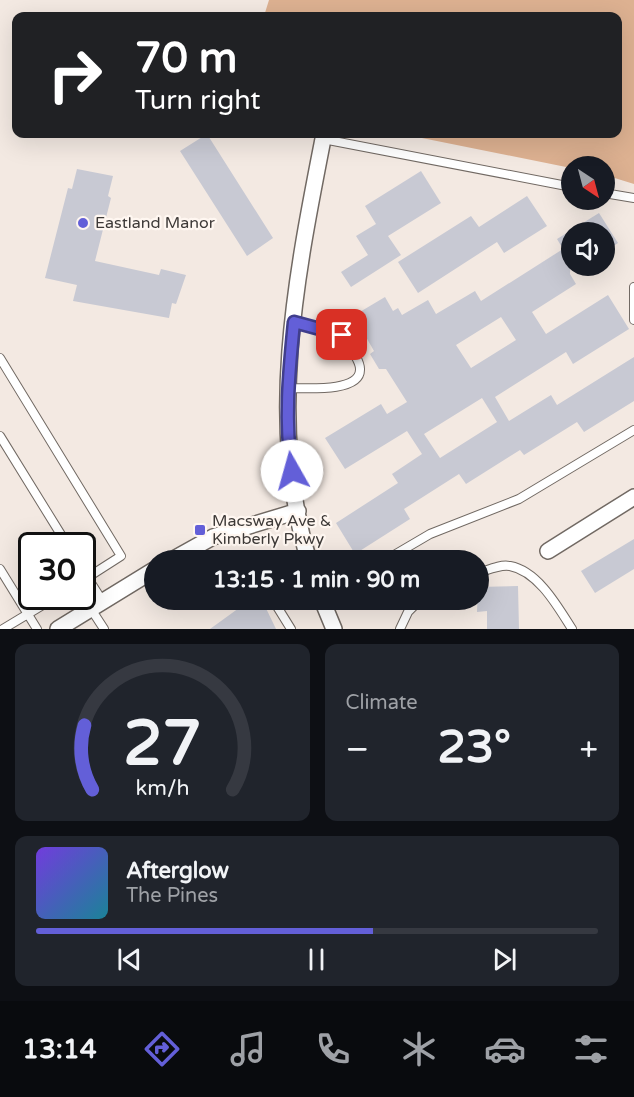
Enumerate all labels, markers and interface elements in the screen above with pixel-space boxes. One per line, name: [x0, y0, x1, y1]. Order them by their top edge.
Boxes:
text: 70 m: [135, 33, 237, 84]
icon: right: [36, 36, 114, 114]
text: Turn right: [135, 84, 261, 117]
north arrow: [561, 156, 615, 210]
map controls: [561, 156, 615, 276]
place label: Eastland Manor: [95, 213, 216, 233]
marker: Eastland Manor: [76, 216, 90, 230]
button: sound: [561, 222, 615, 276]
pin: [316, 309, 367, 360]
icon: arrive: [325, 318, 358, 351]
position arrow: [260, 439, 324, 503]
place label: Macsway Ave & Kimberly Pkwy: [212, 511, 331, 549]
marker: Macsway Ave & Kimberly Pkwy: [193, 523, 207, 537]
speed limit sign: 30: [18, 532, 96, 610]
text: 13:15 · 1 min · 90 m: [213, 567, 420, 593]
text: Climate: [346, 691, 418, 715]
text: 27: [123, 707, 201, 782]
text: 23°: [437, 721, 511, 775]
text: −: [346, 730, 369, 769]
text: +: [579, 730, 598, 769]
text: km/h: [135, 775, 189, 801]
text: Afterglow: [126, 858, 229, 884]
text: The Pines: [126, 884, 218, 908]
icon: previous: [113, 943, 146, 976]
icon: pause: [300, 943, 333, 976]
icon: next: [488, 943, 521, 976]
icon: directions: [141, 1028, 183, 1070]
icon: music: [227, 1028, 269, 1070]
icon: phone: [312, 1028, 354, 1070]
icon: climate: [398, 1028, 440, 1070]
icon: car: [484, 1028, 526, 1070]
icon: filters: [570, 1028, 612, 1070]
text: 13:14: [22, 1033, 97, 1066]

